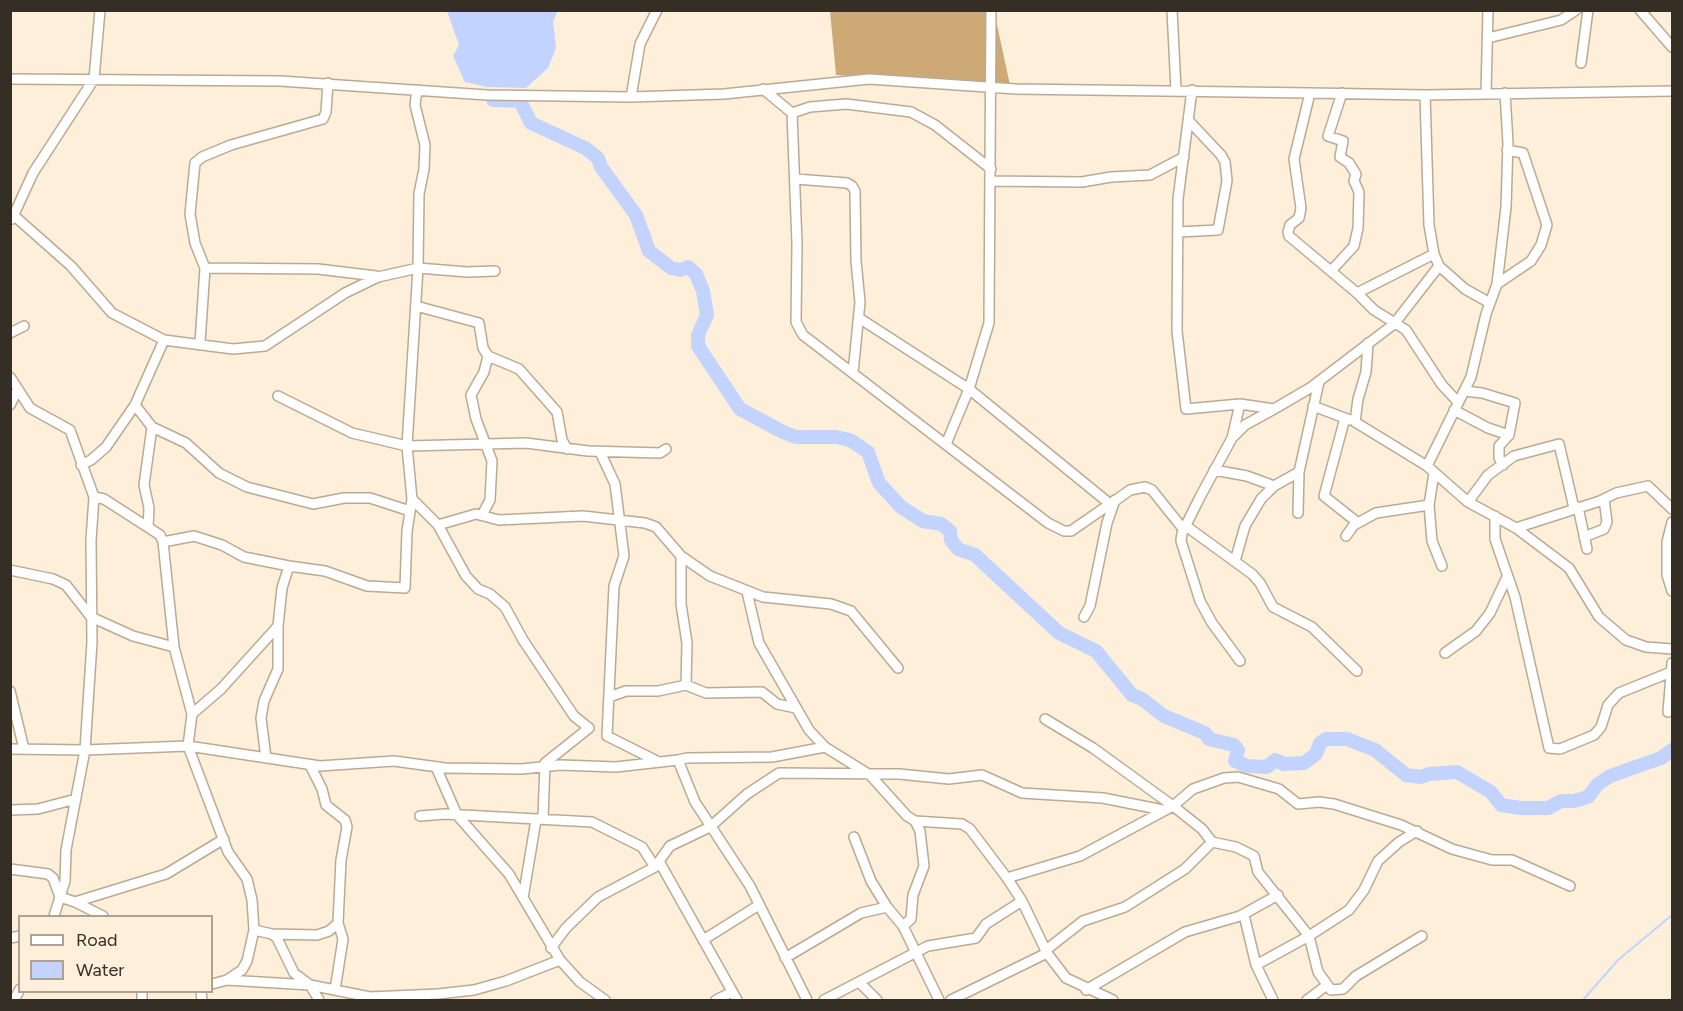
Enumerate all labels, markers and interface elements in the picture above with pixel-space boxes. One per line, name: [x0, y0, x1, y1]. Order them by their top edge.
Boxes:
legend: [18, 915, 213, 993]
text: Road: [76, 929, 117, 951]
text: Water: [76, 959, 124, 981]

